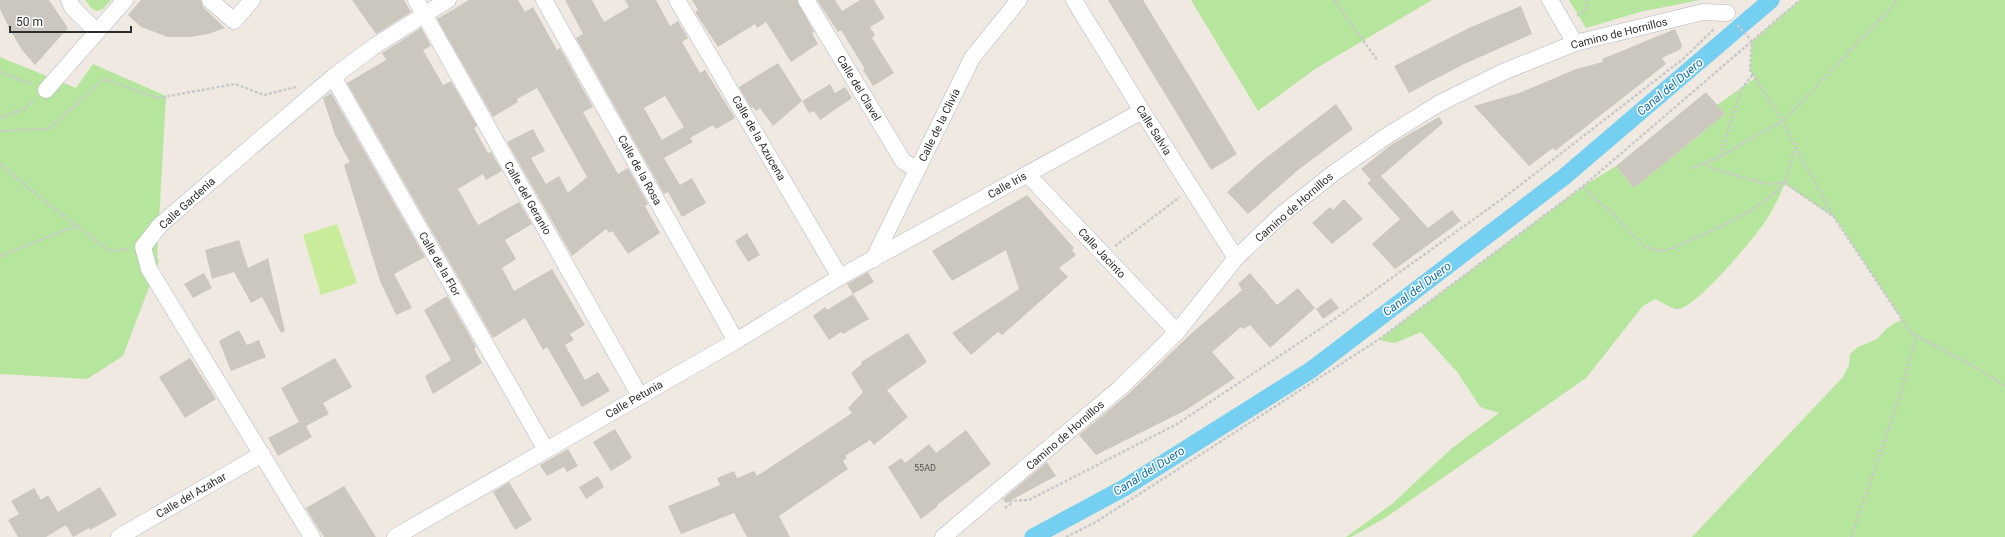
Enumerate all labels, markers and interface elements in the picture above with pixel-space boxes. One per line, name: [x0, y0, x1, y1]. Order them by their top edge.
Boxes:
scale bar: [10, 8, 131, 34]
text: 50 m: [16, 15, 43, 29]
street label: Camino de Hornillos: [1569, 15, 1669, 52]
street label: Calle del Clavel: [834, 53, 883, 123]
water label: Canal del Duero: [1634, 55, 1706, 119]
street label: Calle de la Clivia: [916, 87, 963, 164]
street label: Calle de la Azucena: [729, 94, 788, 183]
street label: Calle Salvia: [1133, 103, 1174, 158]
street label: Calle de la Rosa: [615, 133, 664, 207]
street label: Calle del Geranio: [501, 159, 554, 237]
street label: Calle Iris: [986, 169, 1029, 201]
street label: Camino de Hornillos: [1253, 170, 1336, 245]
street label: Calle Gardenia: [157, 175, 218, 232]
street label: Calle Jacinto: [1075, 226, 1128, 281]
street label: Calle de la Flor: [416, 230, 463, 299]
water label: Canal del Duero: [1380, 259, 1454, 319]
street label: Calle Petunia: [603, 378, 665, 421]
street label: Camino de Hornillos: [1024, 398, 1107, 473]
water label: Canal del Duero: [1111, 443, 1188, 499]
house number: 55AD: [914, 463, 936, 473]
street label: Calle del Azahar: [154, 470, 229, 521]

